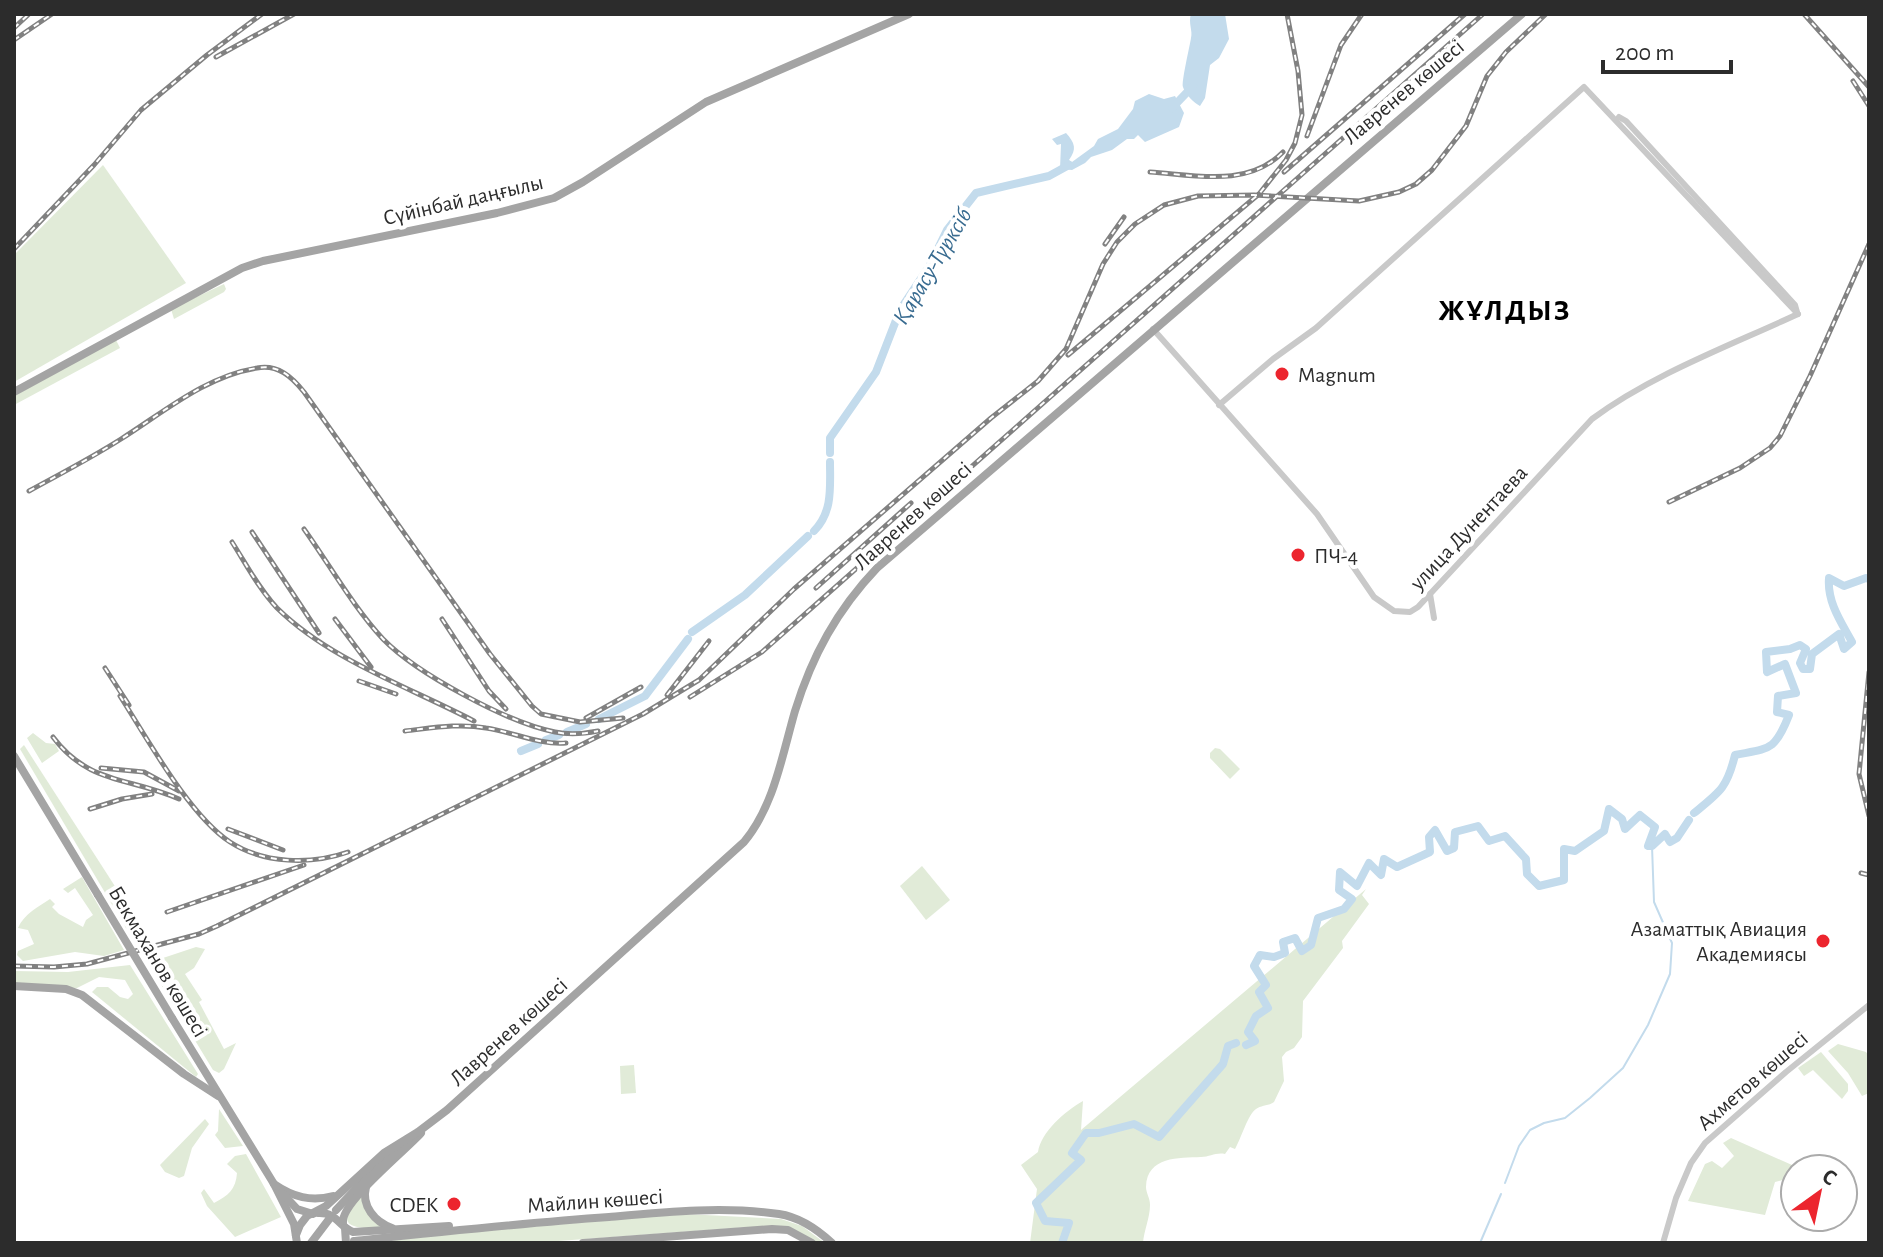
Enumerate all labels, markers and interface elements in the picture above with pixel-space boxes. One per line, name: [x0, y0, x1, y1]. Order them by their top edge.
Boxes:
scale bar: [1603, 24, 1731, 74]
street label: Лавренев көшесі: [1339, 35, 1468, 148]
text: 200 m: [1615, 41, 1674, 65]
street label: Сүйінбай даңғылы: [381, 171, 545, 229]
water label: Қарасу-Түрксіб: [889, 204, 977, 329]
district label: ЖҰЛДЫЗ: [1438, 296, 1572, 326]
place label: Magnum: [1298, 364, 1376, 386]
marker: Magnum: [1273, 365, 1291, 383]
street label: Лавренев көшесі: [850, 457, 976, 574]
street label: улица Дунентаева: [1405, 461, 1532, 595]
place label: ПЧ-4: [1314, 545, 1358, 567]
marker: ПЧ-4: [1289, 546, 1307, 564]
street label: Бекмаханов көшесі: [105, 882, 212, 1041]
place label: Азаматтық Авиация Академиясы: [1630, 918, 1807, 965]
marker: Азаматтық Авиация Академиясы: [1814, 932, 1832, 950]
street label: Лавренев көшесі: [446, 973, 572, 1090]
street label: Ахметов көшесі: [1693, 1027, 1812, 1134]
north arrow: [1779, 1153, 1859, 1233]
text: С: [1818, 1165, 1840, 1190]
street label: Майлин көшесі: [526, 1185, 664, 1217]
place label: CDEK: [390, 1194, 439, 1216]
marker: CDEK: [445, 1195, 463, 1213]

